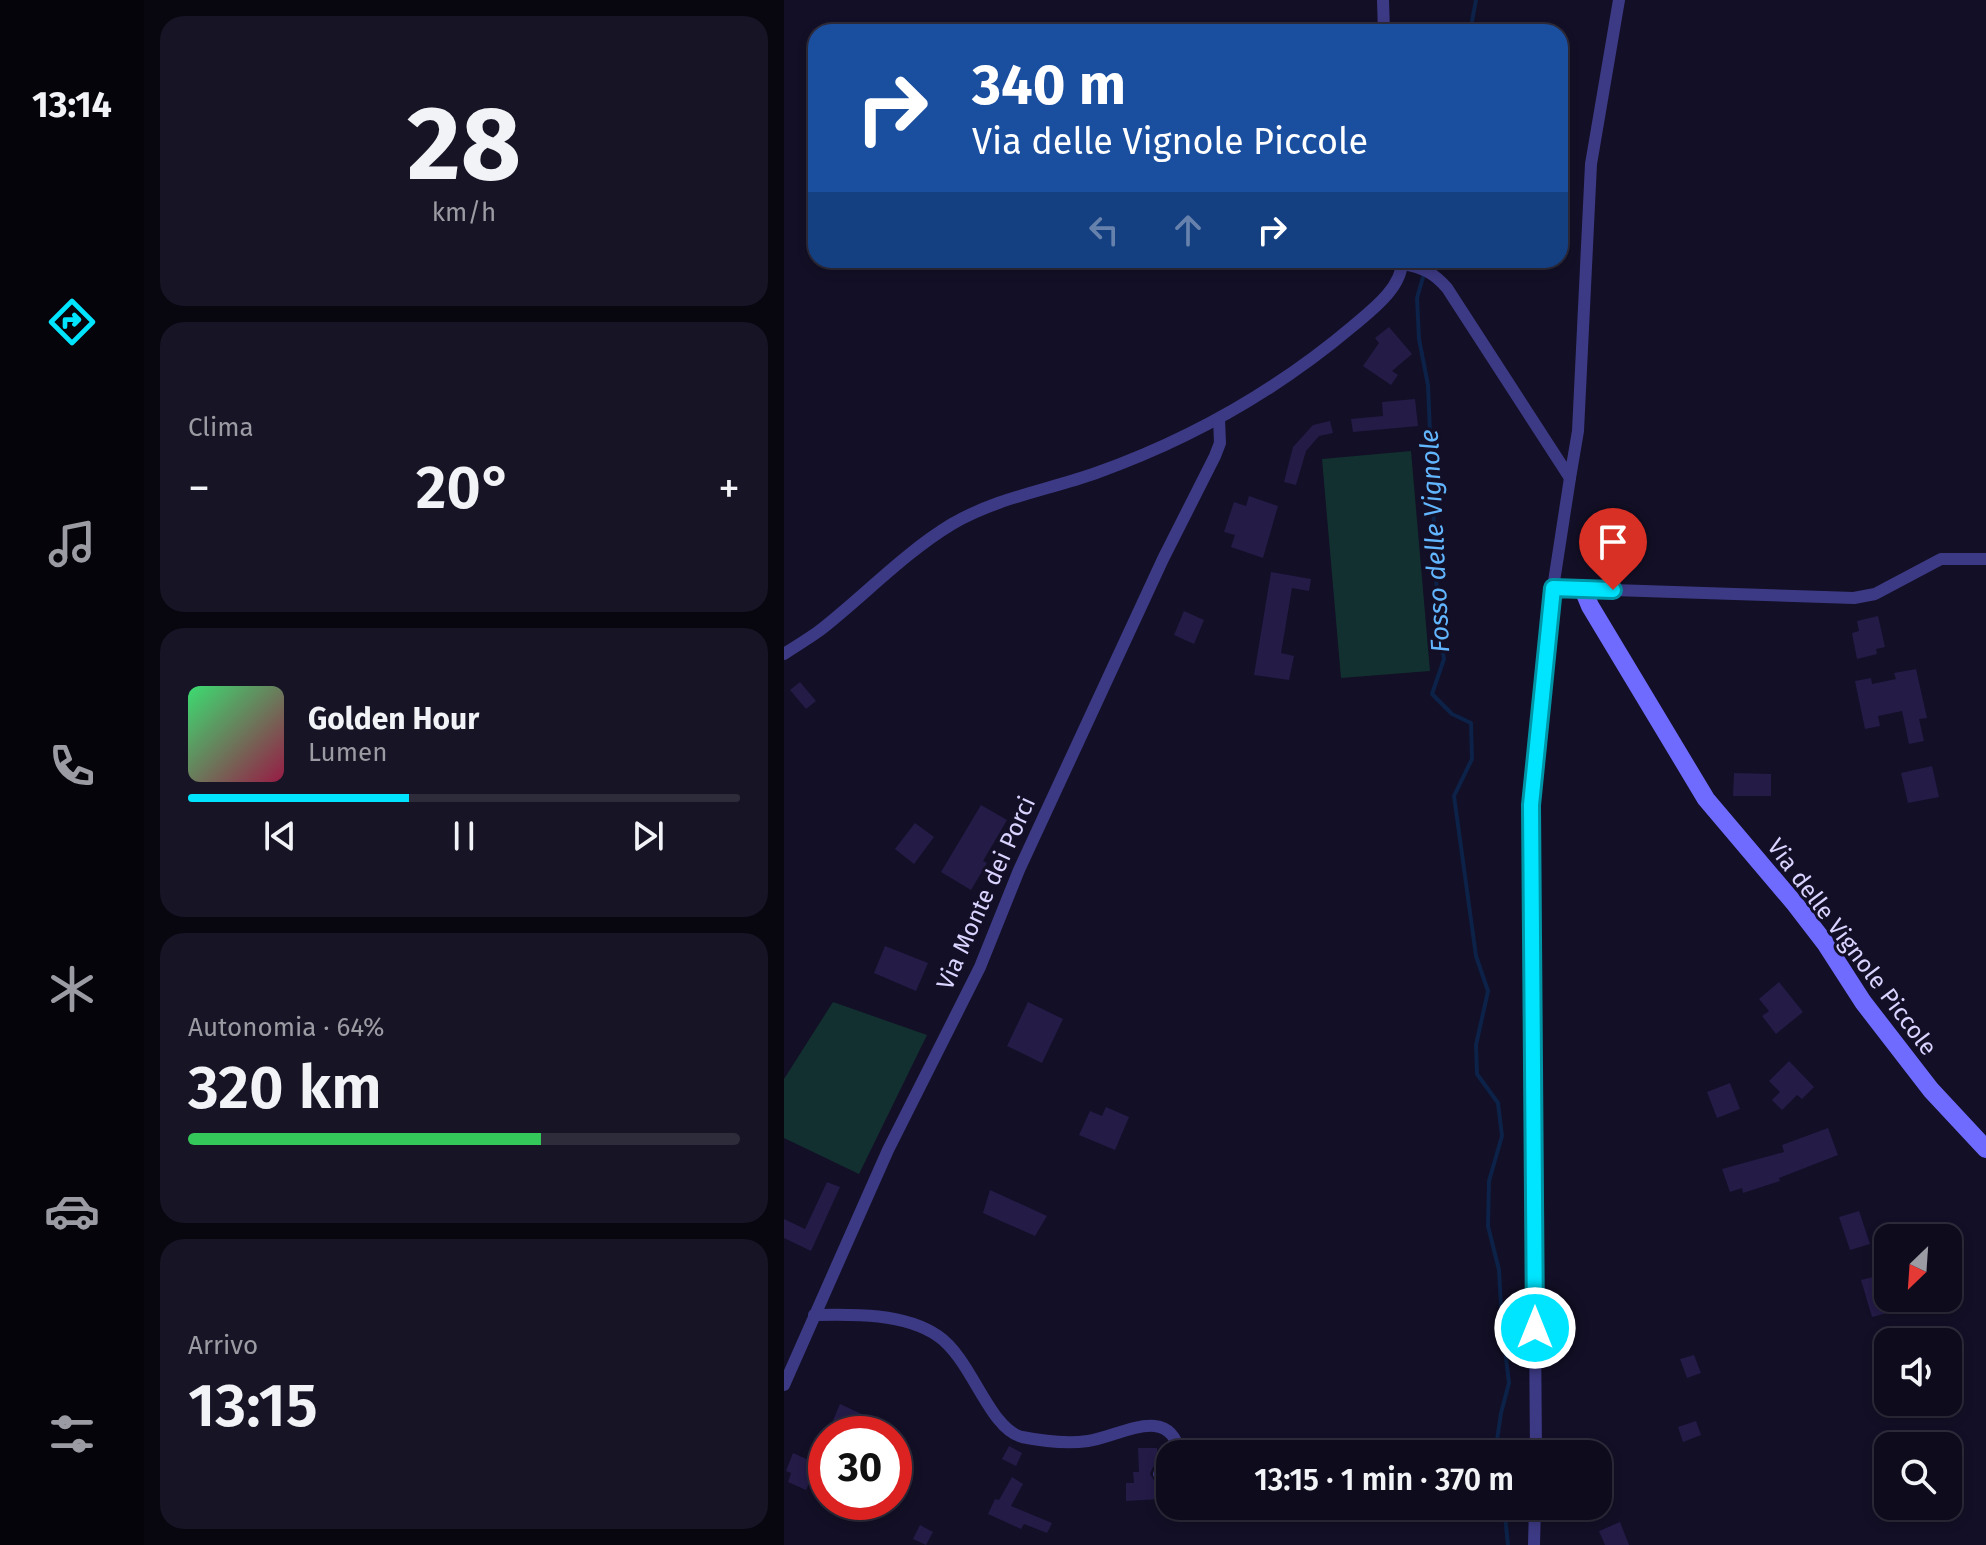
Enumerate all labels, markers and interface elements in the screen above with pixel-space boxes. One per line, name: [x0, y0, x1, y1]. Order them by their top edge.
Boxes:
text: 340 m: [972, 52, 1126, 119]
icon: right: [840, 56, 944, 160]
text: 28: [407, 82, 521, 207]
text: 13:14: [32, 83, 112, 127]
text: Via delle Vignole Piccole: [972, 120, 1368, 164]
text: km/h: [432, 197, 496, 228]
icon: left: [1082, 208, 1126, 252]
icon: ahead: [1166, 208, 1210, 252]
icon: right: [1250, 208, 1294, 252]
icon: directions: [44, 294, 100, 350]
text: Clima: [188, 412, 254, 443]
water label: Fosso delle Vignole: [1414, 429, 1456, 653]
text: 20°: [416, 452, 512, 524]
text: −: [188, 462, 210, 515]
text: +: [718, 462, 740, 515]
pin: [1579, 508, 1647, 590]
icon: music: [44, 516, 100, 572]
icon: arrive: [1591, 520, 1635, 564]
text: Golden Hour: [308, 701, 479, 737]
text: Lumen: [308, 737, 387, 768]
icon: phone: [44, 738, 100, 794]
street label: Via Monte dei Porci: [931, 792, 1041, 994]
icon: previous: [258, 814, 302, 858]
icon: pause: [442, 814, 486, 858]
icon: next: [626, 814, 670, 858]
street label: Via delle Vignole Piccole: [1761, 833, 1943, 1061]
icon: climate: [44, 961, 100, 1017]
text: Autonomia · 64%: [188, 1012, 385, 1043]
text: 320 km: [188, 1052, 382, 1124]
icon: car: [44, 1183, 100, 1239]
north arrow: [1874, 1224, 1962, 1312]
map controls: [1874, 1224, 1962, 1520]
position arrow: [1493, 1286, 1577, 1370]
button: sound: [1874, 1328, 1962, 1416]
text: Arrivo: [188, 1330, 258, 1361]
text: 13:15: [188, 1370, 318, 1442]
icon: filters: [44, 1406, 100, 1462]
speed limit sign: 30: [808, 1416, 912, 1520]
button: search: [1874, 1432, 1962, 1520]
text: 13:15 · 1 min · 370 m: [1254, 1462, 1514, 1498]

